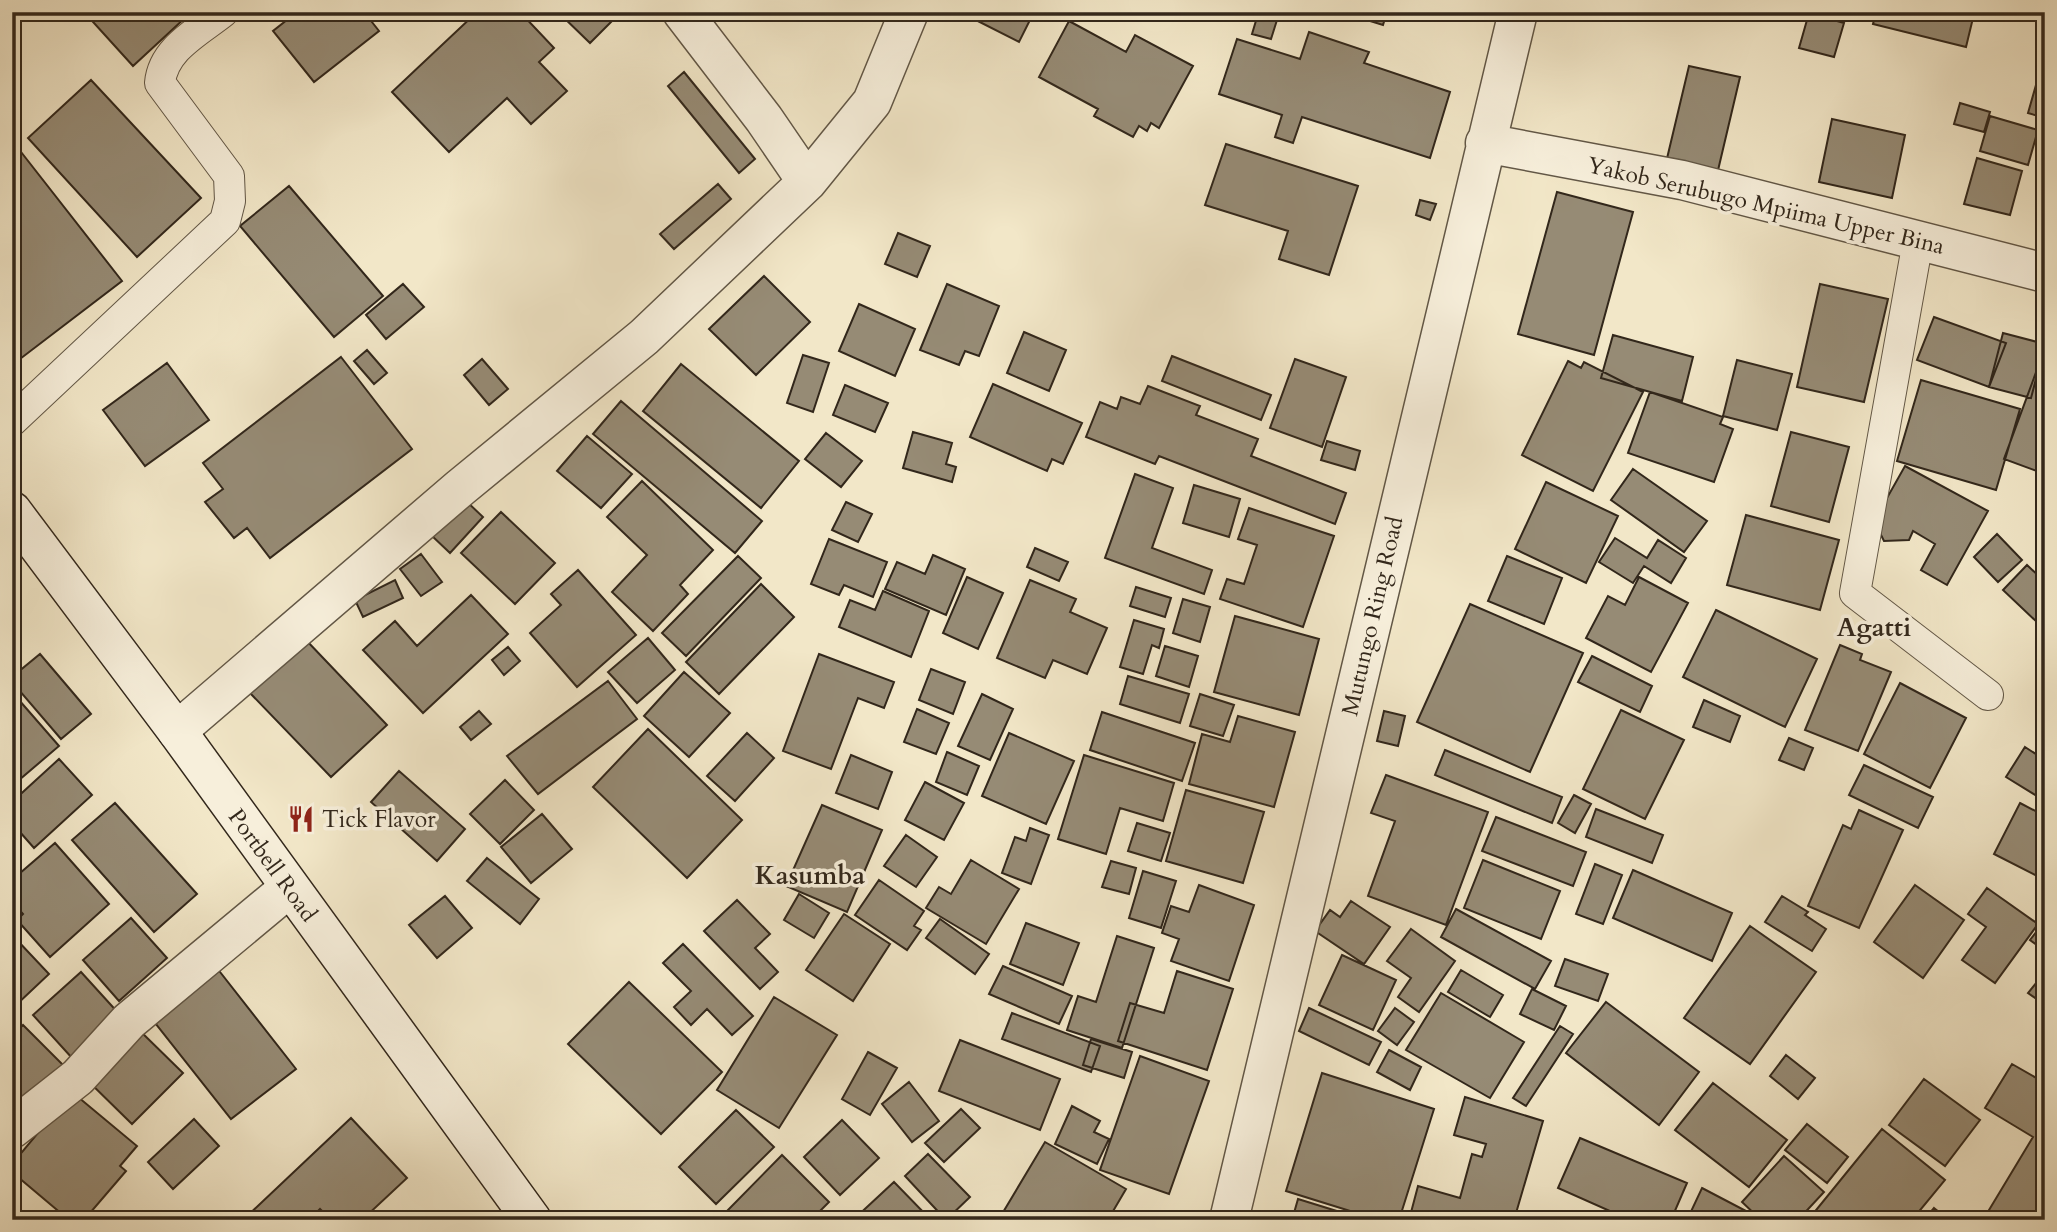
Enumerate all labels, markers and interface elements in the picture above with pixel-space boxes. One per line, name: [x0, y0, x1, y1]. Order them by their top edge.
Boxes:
street label: Yakob Serubugo Mpiima Upper Bina: [1584, 149, 1948, 262]
street label: Mutungo Ring Road: [1334, 513, 1411, 719]
district label: Agatti: [1837, 610, 1911, 645]
street label: Portbell Road: [221, 802, 325, 929]
restaurant icon: Tick Flavor: [286, 804, 316, 834]
place label: Tick Flavor: [322, 804, 436, 835]
district label: Kasumba: [755, 858, 865, 893]

